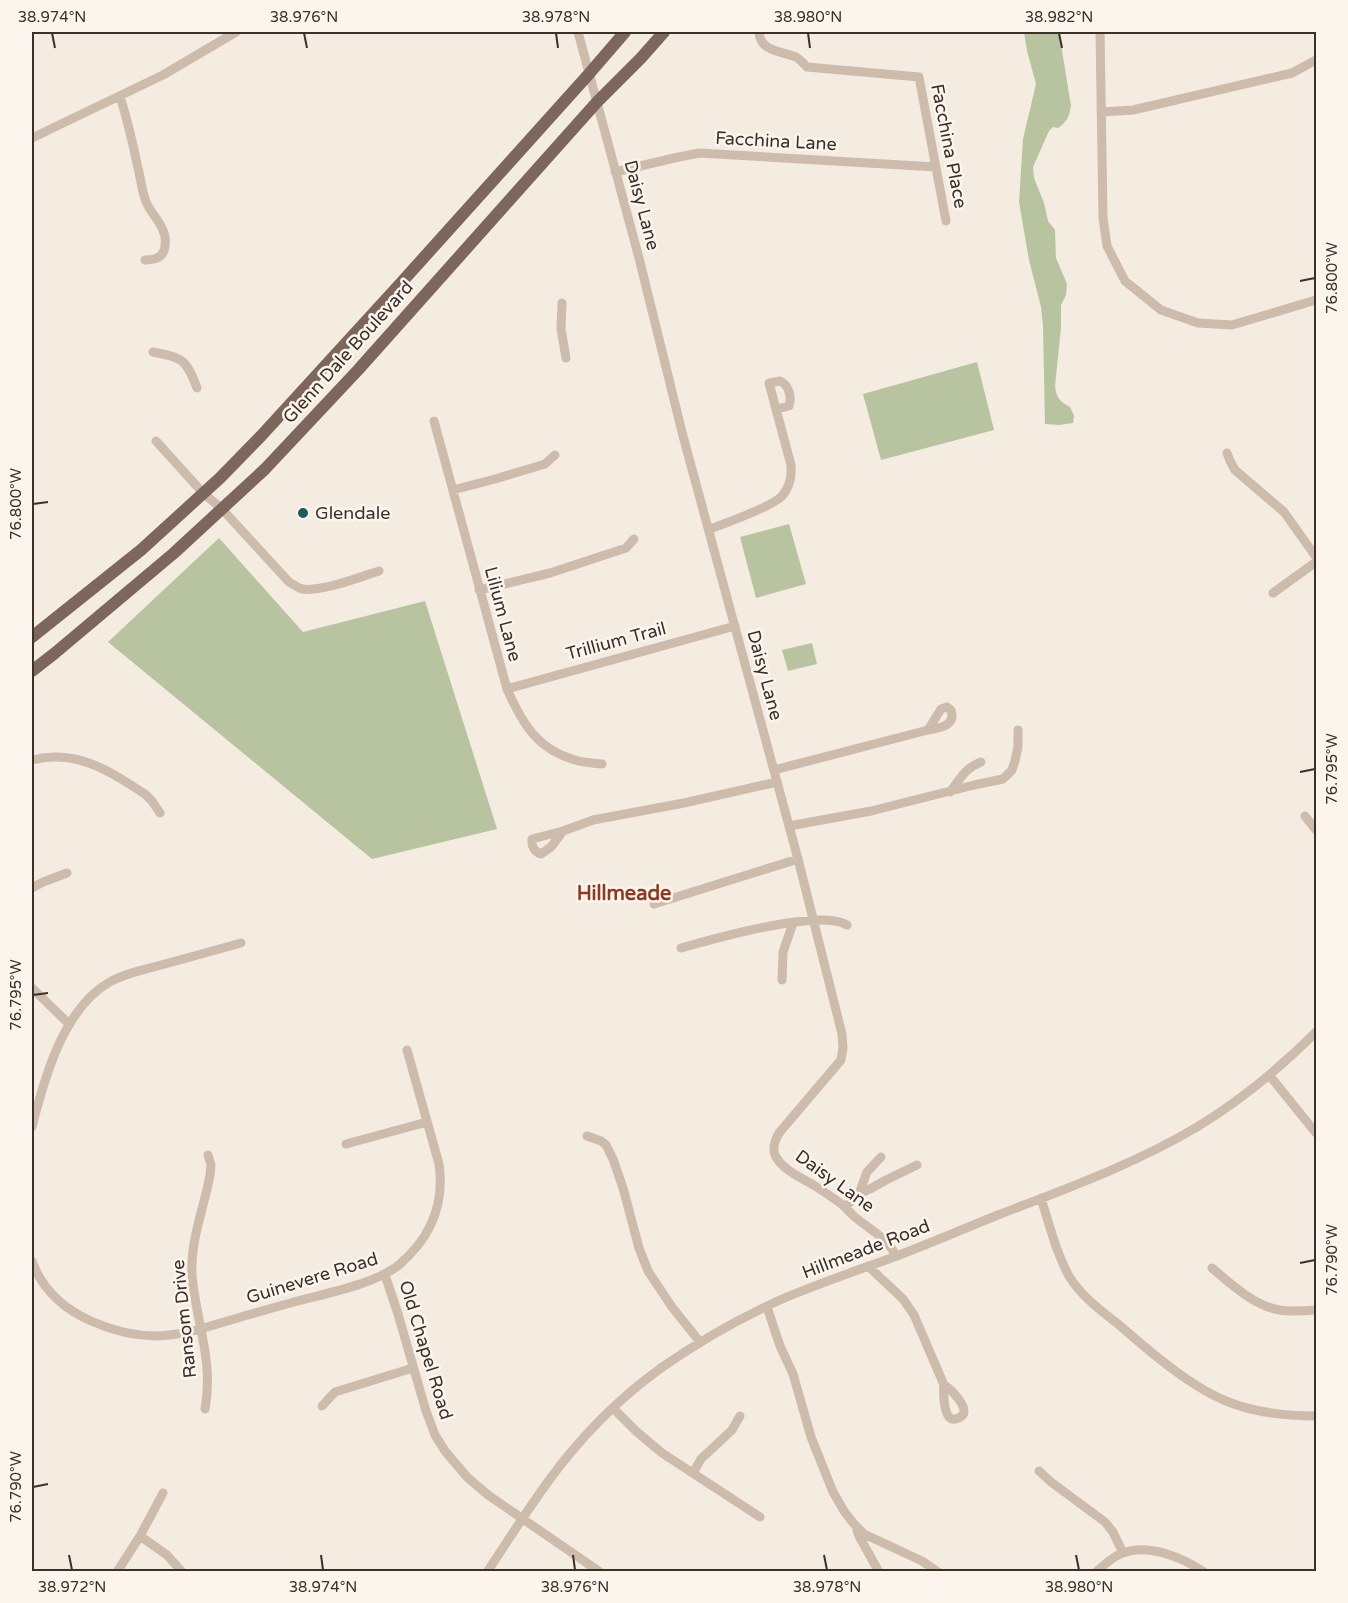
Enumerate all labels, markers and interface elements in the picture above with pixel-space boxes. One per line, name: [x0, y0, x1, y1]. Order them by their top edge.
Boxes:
text: 38.974°N: [18, 8, 86, 26]
text: 38.976°N: [270, 8, 338, 26]
text: 38.978°N: [522, 8, 590, 26]
text: 38.980°N: [774, 8, 842, 26]
text: 38.982°N: [1025, 8, 1093, 26]
street label: Facchina Place: [926, 82, 972, 210]
street label: Facchina Lane: [715, 127, 837, 155]
street label: Daisy Lane: [619, 157, 665, 253]
text: 76.800°W: [1323, 242, 1341, 314]
street label: Glenn Dale Boulevard: [278, 276, 418, 428]
text: 76.800°W: [7, 468, 25, 540]
place label: Glendale: [315, 502, 390, 524]
marker: Glendale: [296, 506, 310, 520]
street label: Lilium Lane: [480, 564, 526, 664]
street label: Trillium Trail: [564, 617, 668, 665]
street label: Daisy Lane: [742, 627, 788, 723]
text: 76.795°W: [1323, 733, 1341, 805]
district label: Hillmeade: [577, 882, 671, 906]
text: 76.795°W: [7, 959, 25, 1031]
street label: Daisy Lane: [791, 1145, 879, 1217]
street label: Hillmeade Road: [799, 1215, 933, 1283]
text: 76.790°W: [1323, 1224, 1341, 1296]
street label: Guinevere Road: [244, 1248, 380, 1308]
street label: Ransom Drive: [167, 1259, 201, 1379]
street label: Old Chapel Road: [394, 1278, 458, 1422]
text: 76.790°W: [7, 1451, 25, 1523]
text: 38.972°N: [38, 1578, 106, 1596]
text: 38.974°N: [289, 1578, 357, 1596]
text: 38.976°N: [541, 1578, 609, 1596]
text: 38.978°N: [793, 1578, 861, 1596]
text: 38.980°N: [1045, 1578, 1113, 1596]

